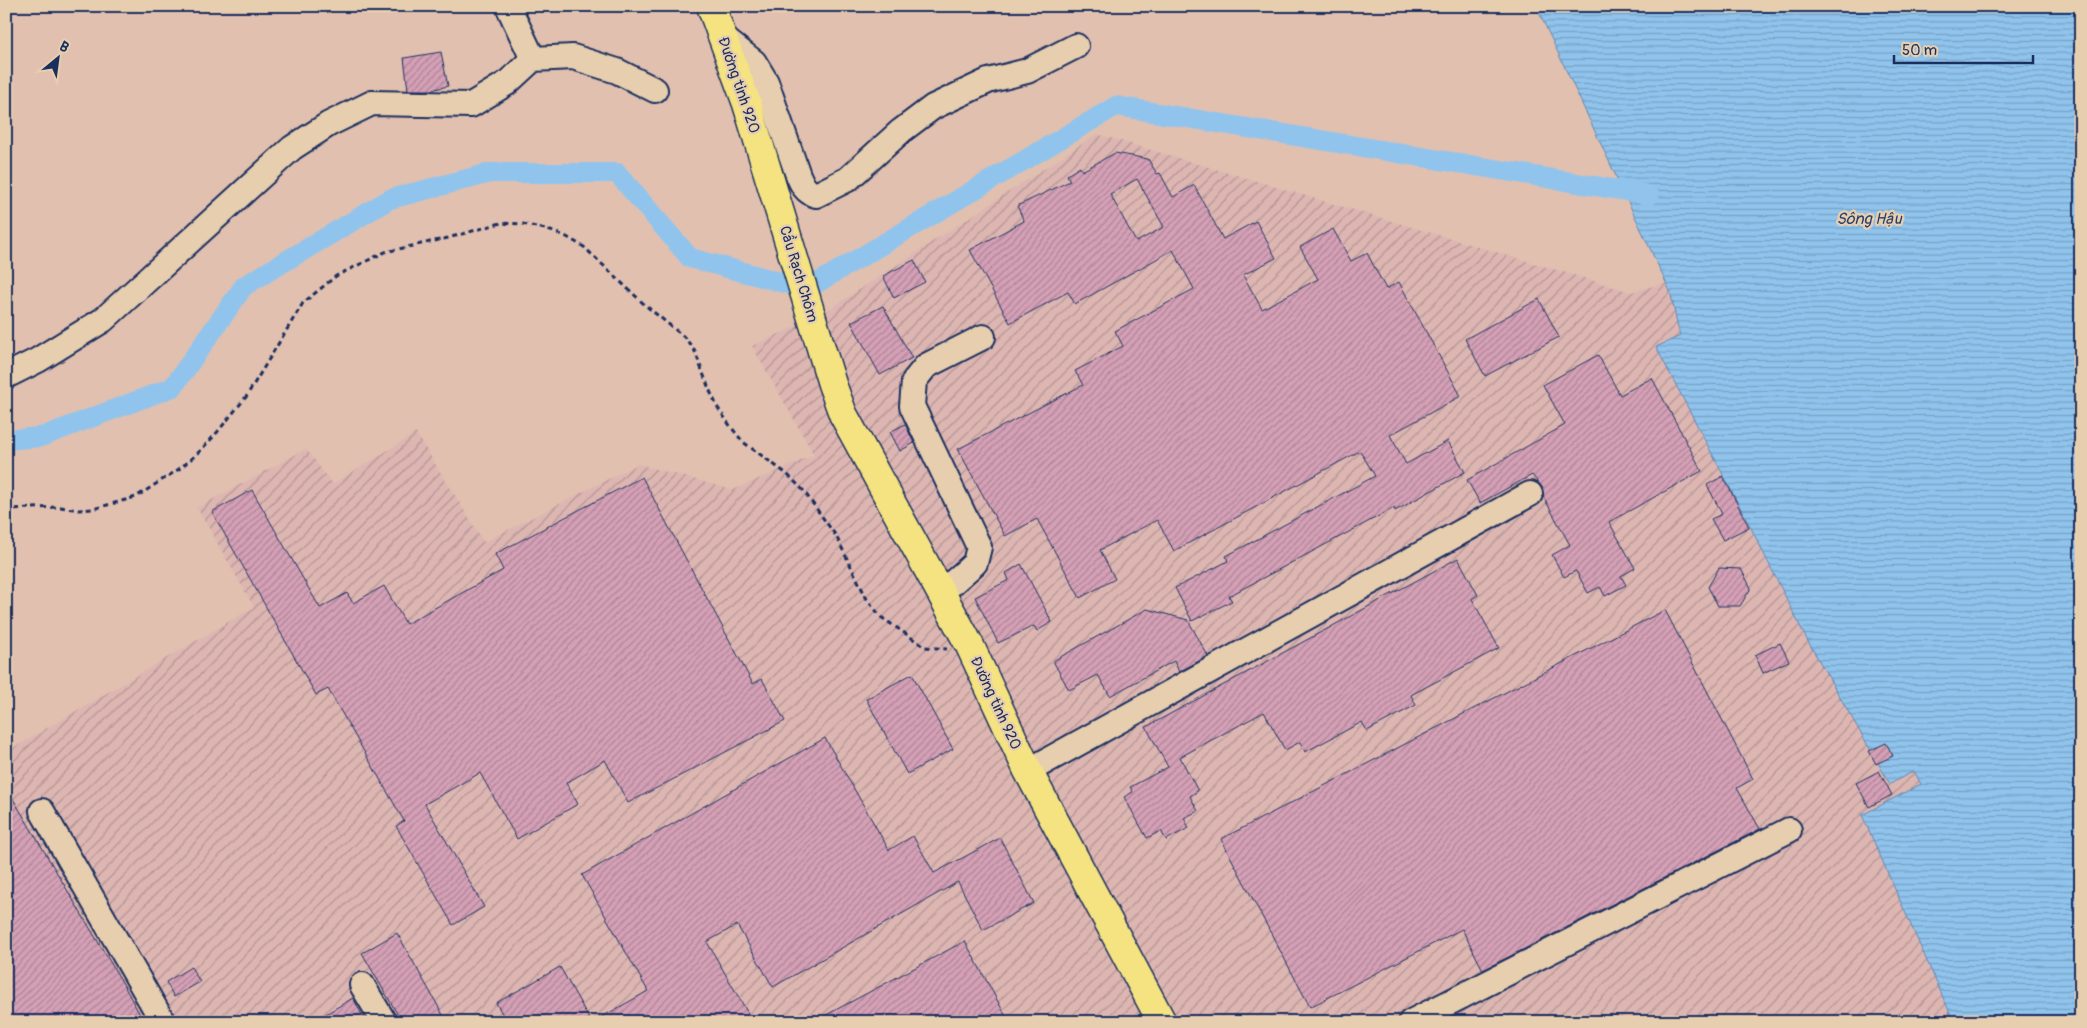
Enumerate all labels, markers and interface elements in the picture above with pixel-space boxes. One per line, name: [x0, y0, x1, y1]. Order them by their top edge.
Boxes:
north arrow: [32, 32, 82, 82]
scale bar: [1894, 32, 2033, 64]
street label: Đường tỉnh 920: [713, 35, 764, 136]
text: B: [56, 38, 72, 56]
text: 50 m: [1902, 41, 1937, 60]
water label: Sông Hậu: [1836, 209, 1903, 229]
street label: Cầu Rạch Chôm: [775, 223, 823, 325]
street label: Đường tỉnh 920: [966, 654, 1025, 753]

